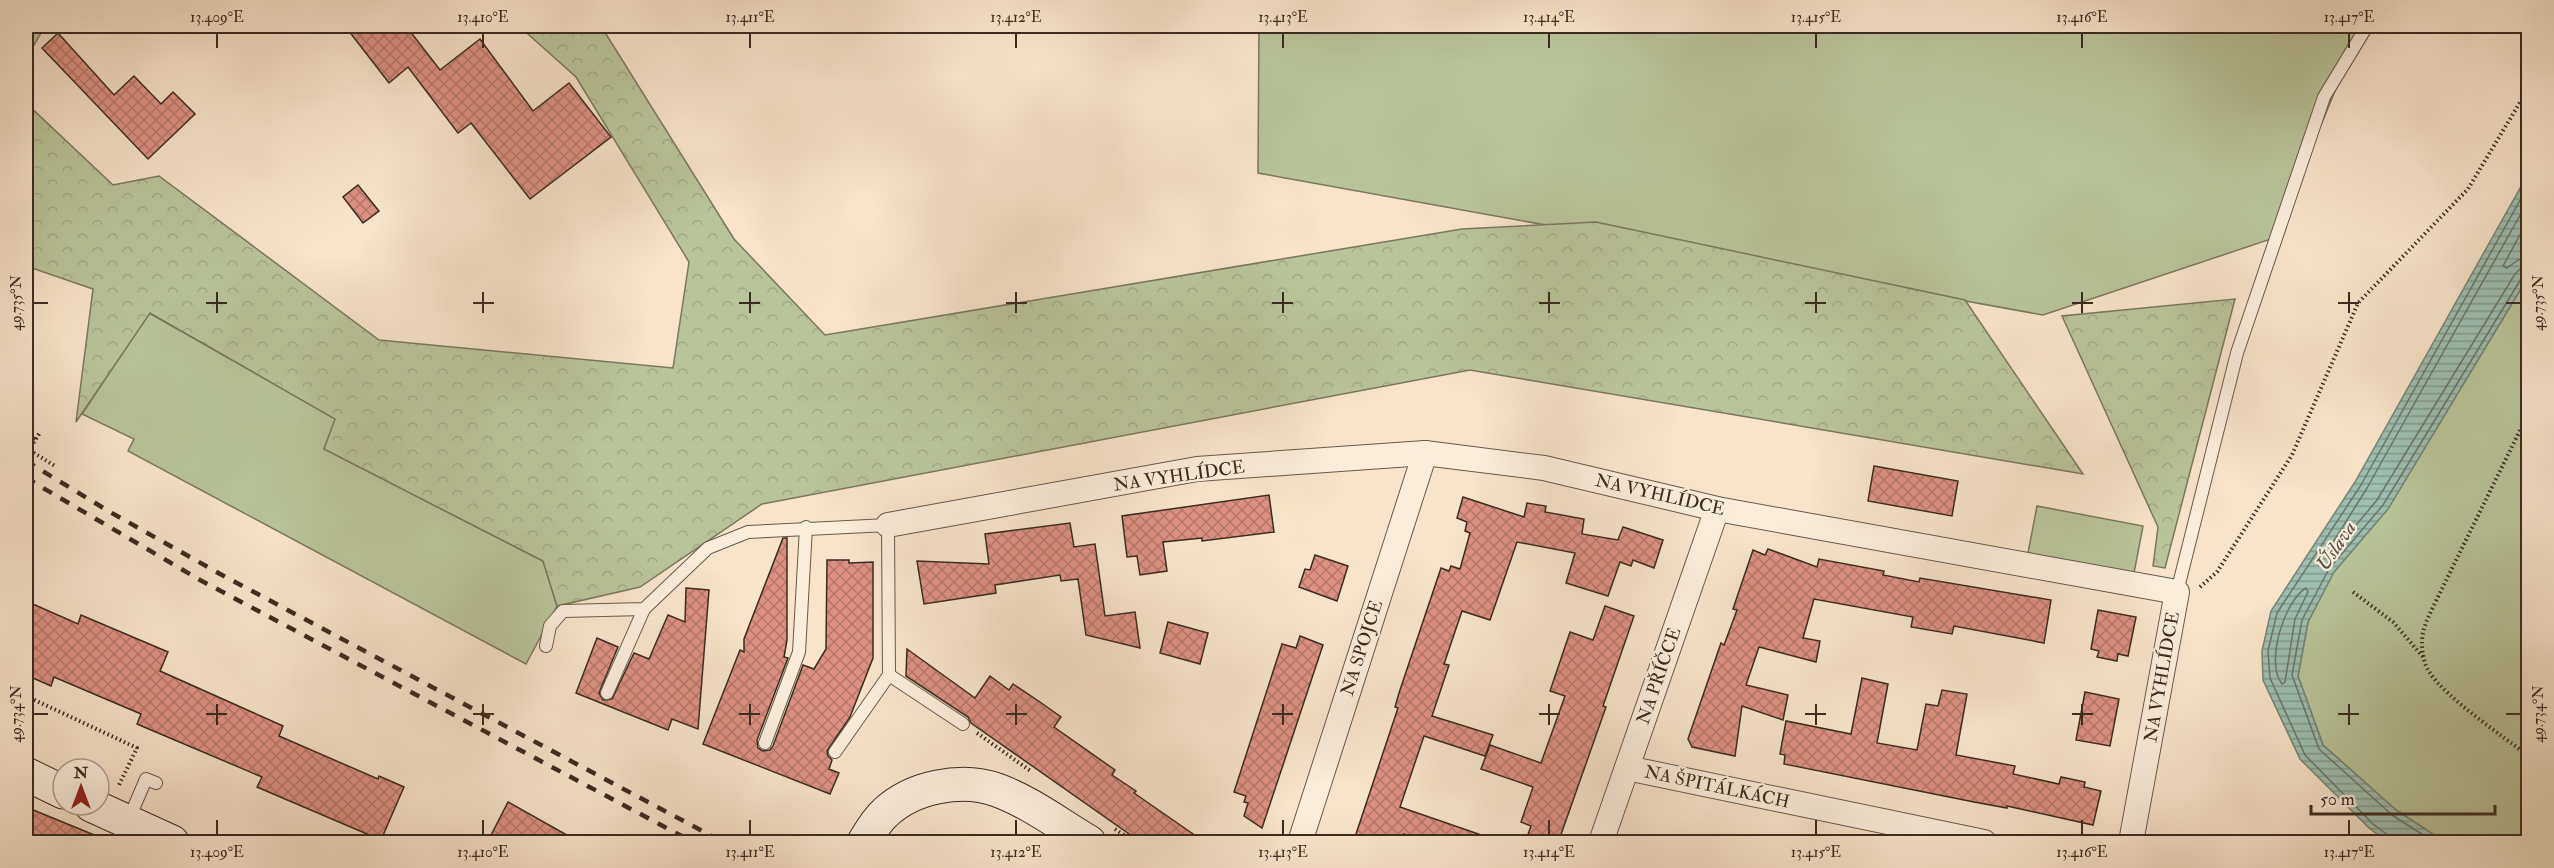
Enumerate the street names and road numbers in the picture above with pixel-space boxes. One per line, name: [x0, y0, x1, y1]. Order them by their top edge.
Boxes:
street label: NA VYHLÍDCE: [1112, 455, 1246, 497]
street label: NA VYHLÍDCE: [1593, 469, 1727, 521]
street label: NA SPOJCE: [1336, 597, 1388, 699]
street label: NA VYHLÍDCE: [2139, 610, 2185, 744]
street label: NA PŘÍČCE: [1631, 624, 1686, 727]
street label: NA ŠPITÁLKÁCH: [1642, 759, 1792, 814]

